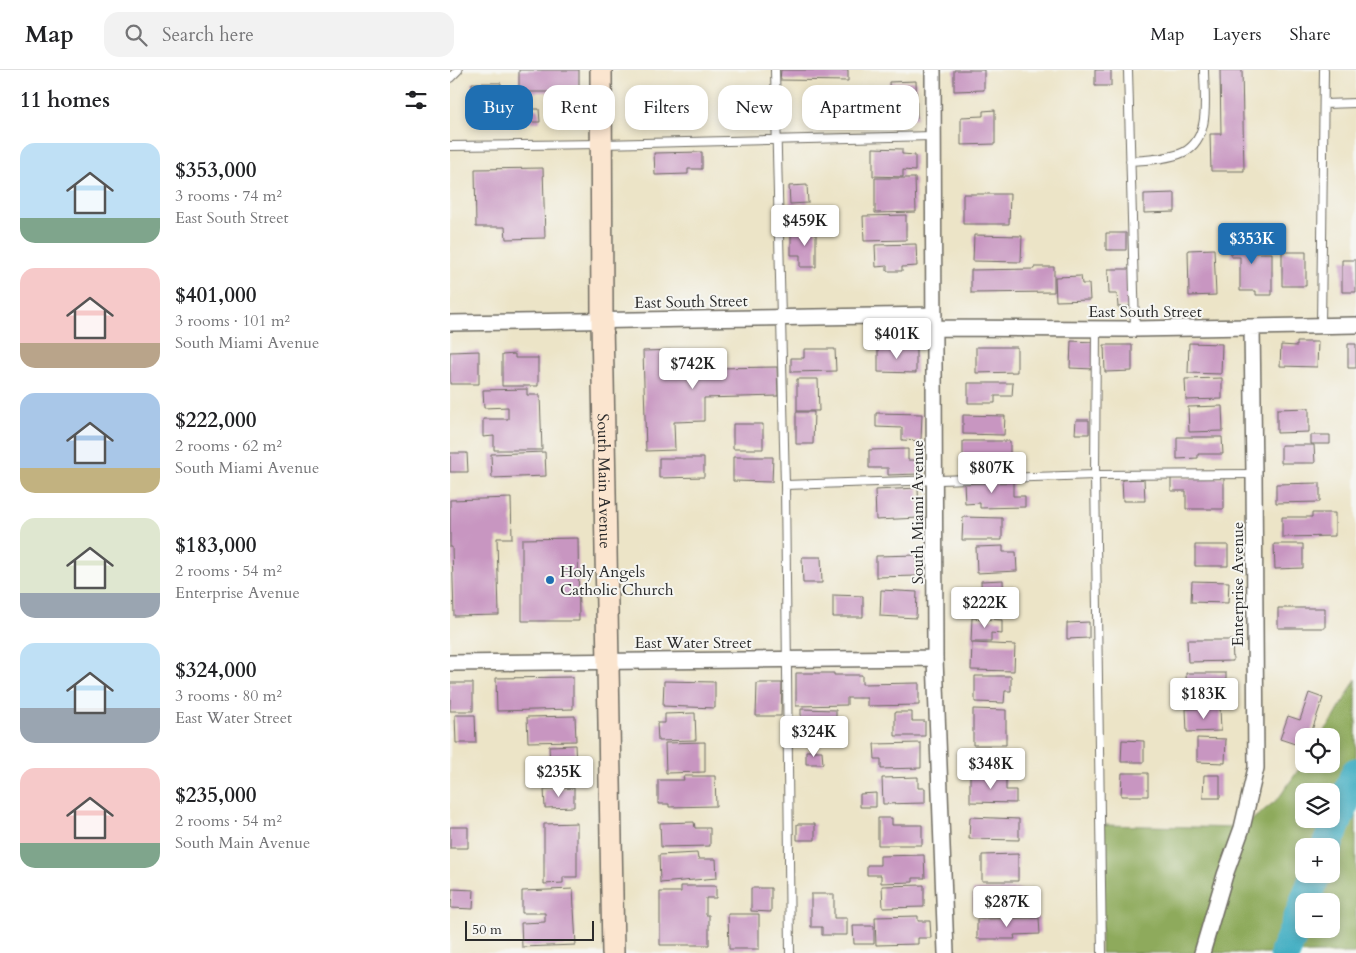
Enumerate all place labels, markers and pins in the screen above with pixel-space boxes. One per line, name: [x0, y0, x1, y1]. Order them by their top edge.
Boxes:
pin: $459K: [770, 204, 840, 247]
pin: $353K: [1217, 222, 1287, 265]
pin: $401K: [862, 318, 932, 360]
pin: $742K: [658, 348, 728, 390]
pin: $807K: [957, 452, 1027, 494]
place label: Holy Angels Catholic Church: [560, 561, 674, 601]
marker: Holy Angels Catholic Church: [544, 574, 556, 586]
pin: $222K: [950, 586, 1020, 629]
pin: $183K: [1169, 678, 1239, 720]
pin: $324K: [779, 716, 849, 758]
pin: $348K: [956, 748, 1026, 790]
pin: $235K: [524, 756, 594, 798]
pin: $287K: [972, 886, 1042, 928]

